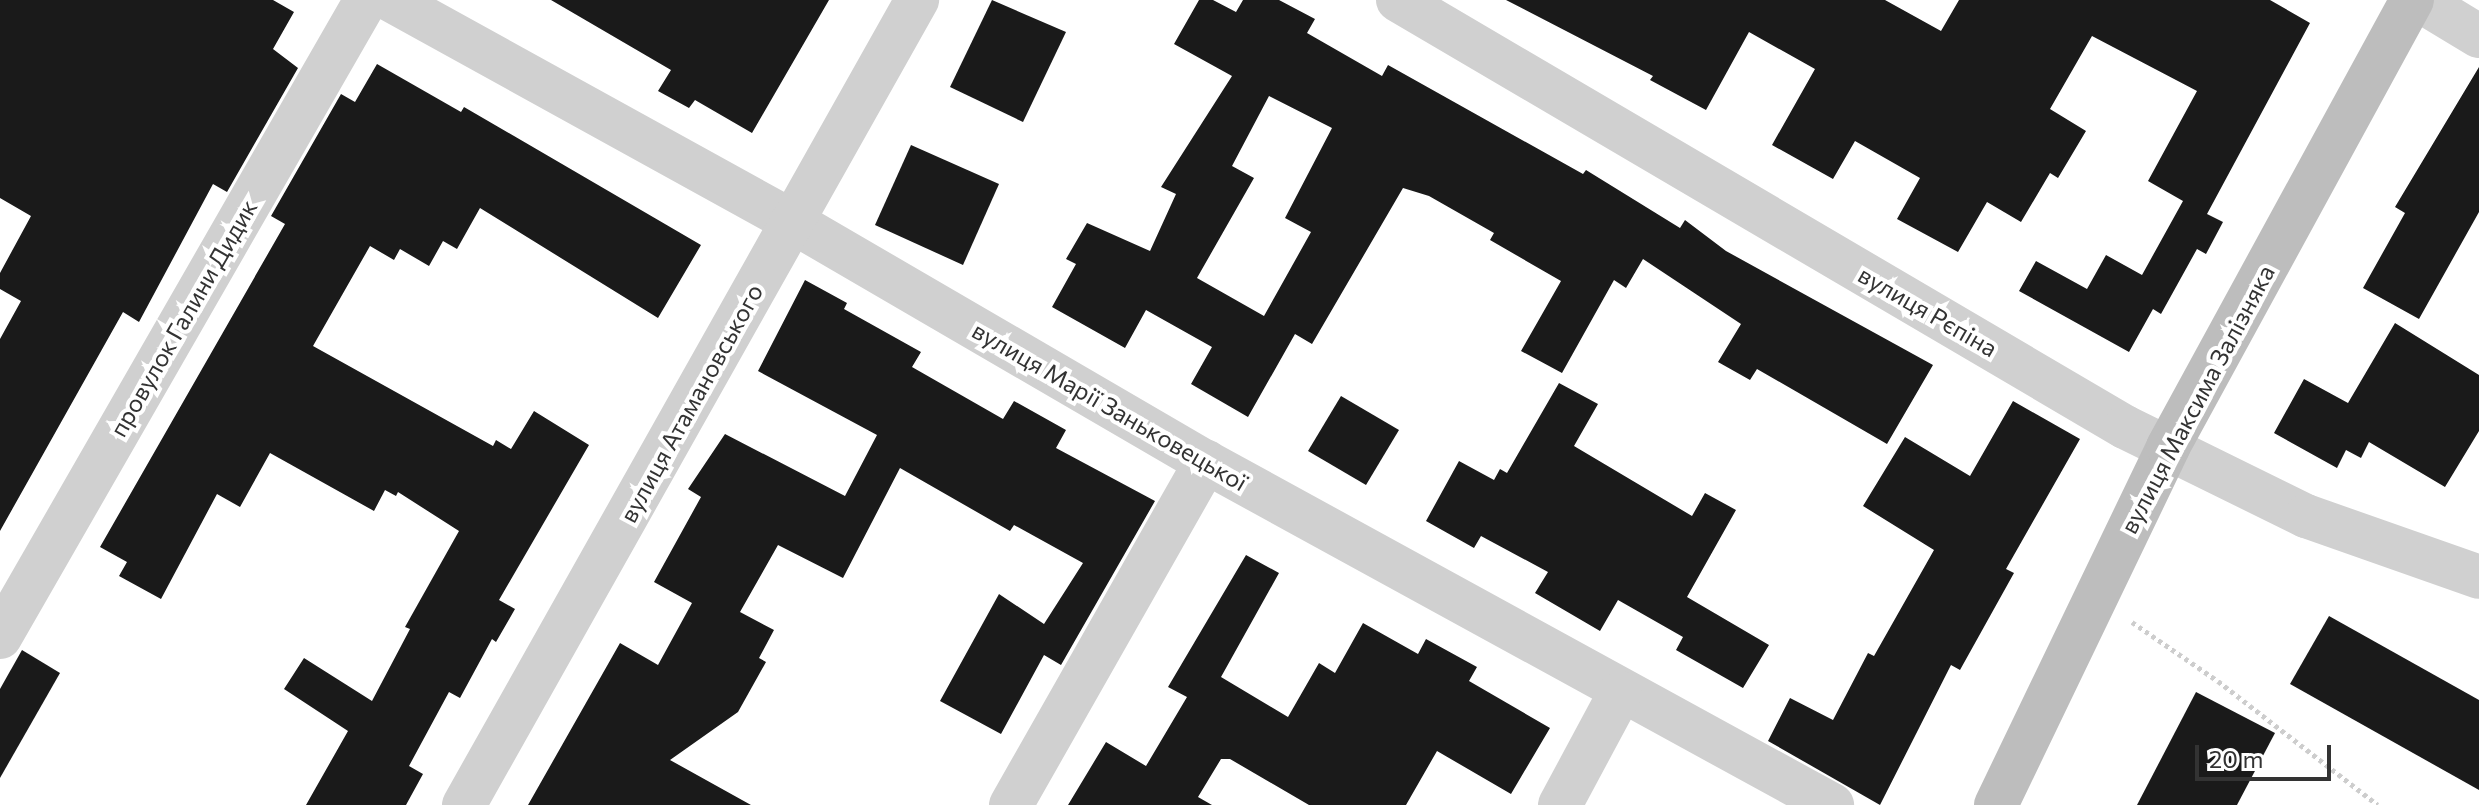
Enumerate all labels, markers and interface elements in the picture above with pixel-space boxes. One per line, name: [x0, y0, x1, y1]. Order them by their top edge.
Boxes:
street label: провулок Галини Дидик: [103, 194, 263, 442]
street label: вулиця Рєпіна: [1853, 260, 2003, 362]
street label: вулиця Максима Залізняка: [2114, 260, 2280, 538]
street label: вулиця Атамановського: [613, 279, 769, 527]
street label: вулиця Марії Заньковецької: [967, 315, 1253, 497]
scale bar: [2199, 729, 2335, 779]
text: 20 m: [2209, 744, 2263, 773]

